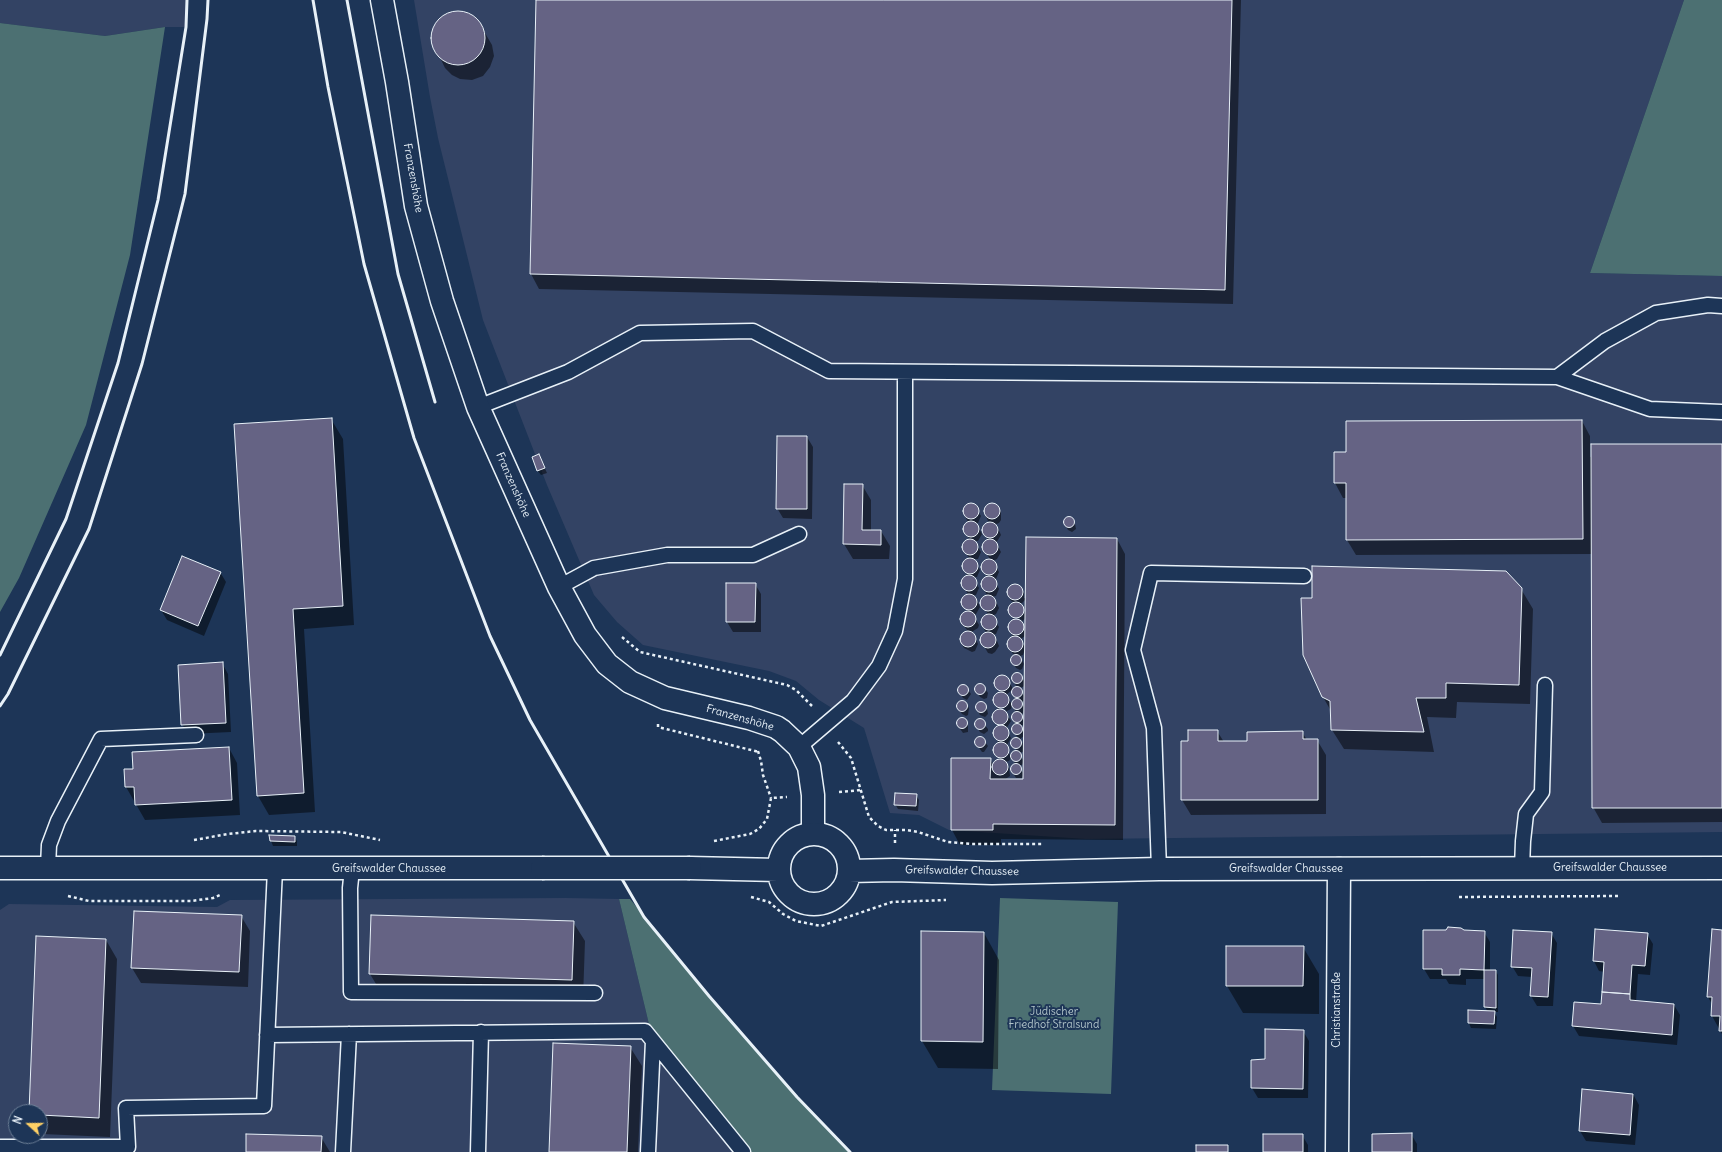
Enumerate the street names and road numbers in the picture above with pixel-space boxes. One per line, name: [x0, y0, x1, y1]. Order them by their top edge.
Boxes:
street label: Franzenshöhe: [400, 142, 426, 214]
street label: Franzenshöhe: [493, 450, 533, 520]
street label: Franzenshöhe: [705, 702, 775, 734]
street label: Greifswalder Chaussee: [1553, 861, 1667, 875]
street label: Greifswalder Chaussee: [332, 862, 446, 876]
street label: Greifswalder Chaussee: [1229, 862, 1343, 876]
street label: Greifswalder Chaussee: [905, 863, 1019, 879]
street label: Christianstraße: [1330, 972, 1344, 1048]

